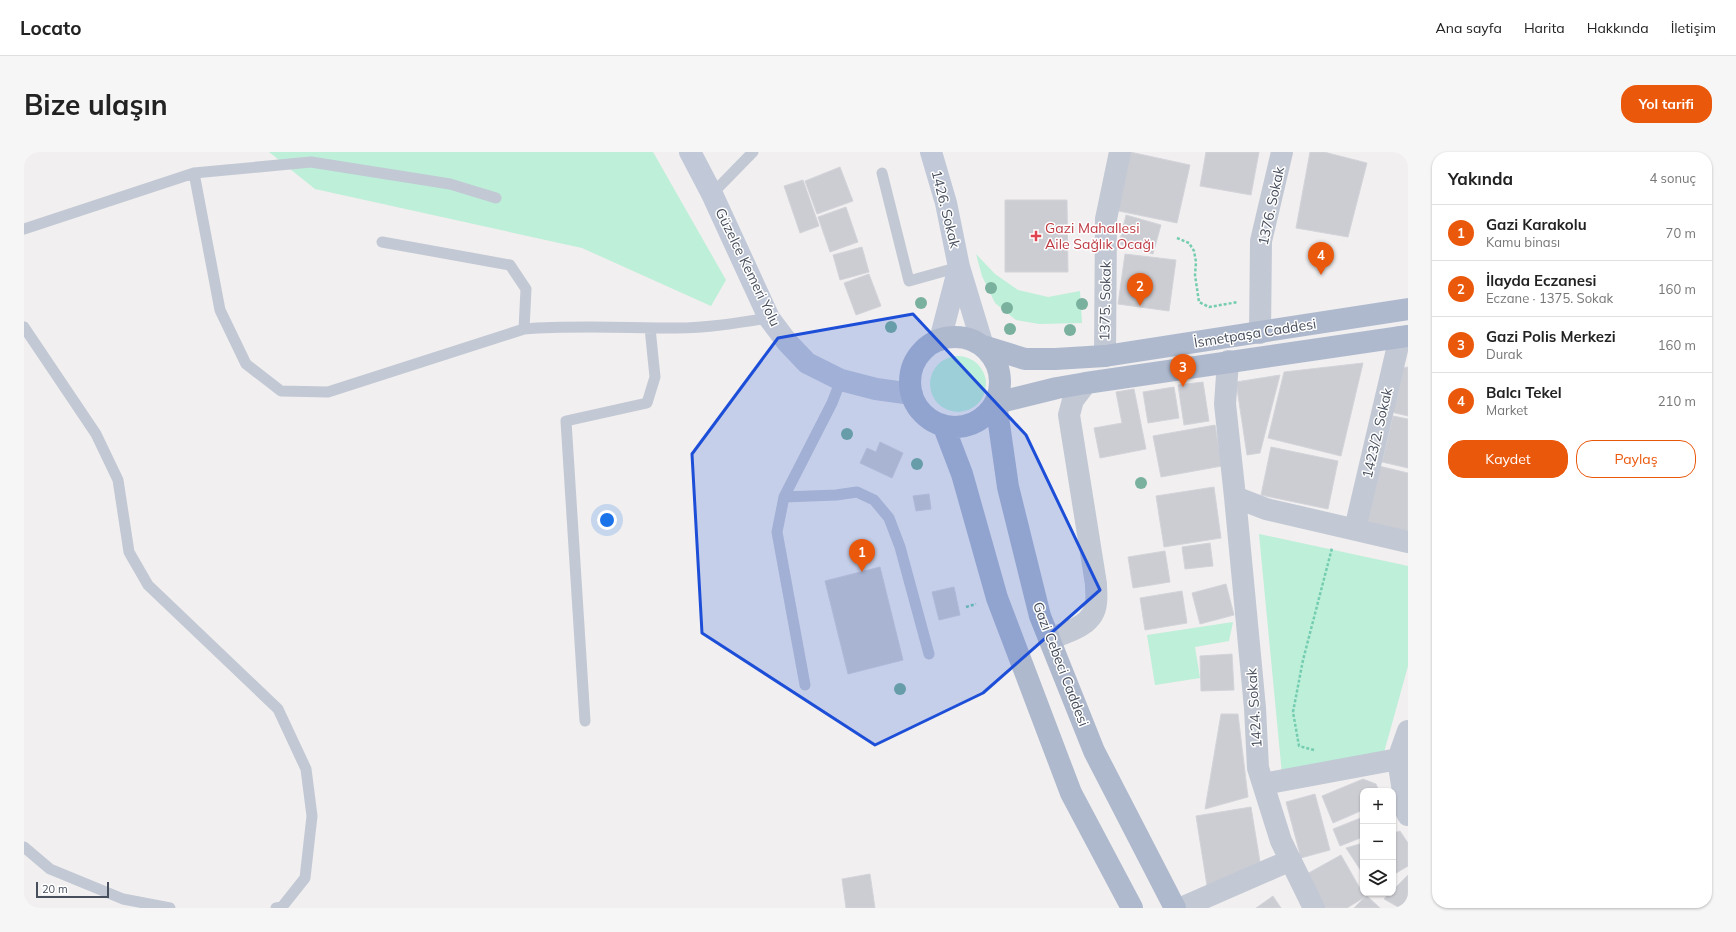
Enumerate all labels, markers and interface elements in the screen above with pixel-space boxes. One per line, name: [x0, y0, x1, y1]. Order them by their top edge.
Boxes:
text: Locato: [20, 16, 81, 40]
text: Ana sayfa: [1435, 19, 1502, 37]
text: Harita: [1524, 19, 1565, 37]
text: Hakkında: [1587, 19, 1649, 37]
text: İletişim: [1671, 19, 1716, 37]
button: Yol tarifi: [1621, 85, 1712, 123]
text: Bize ulaşın: [24, 87, 168, 122]
street label: 1376. Sokak: [1254, 164, 1288, 247]
street label: 1426. Sokak: [928, 168, 965, 251]
text: Yakında: [1448, 168, 1513, 189]
text: 4 sonuç: [1649, 170, 1696, 186]
street label: Güzelce Kemeri Yolu: [712, 205, 784, 329]
text: Gazi Karakolu: [1486, 215, 1587, 234]
place label: Gazi Mahallesi Aile Sağlık Ocağı: [1045, 219, 1154, 253]
text: 1: [1457, 225, 1465, 241]
text: 70 m: [1666, 225, 1696, 241]
marker: Gazi Mahallesi Aile Sağlık Ocağı: [1030, 230, 1042, 242]
text: Kamu binası: [1486, 234, 1560, 250]
pin: 4: [1308, 242, 1334, 275]
street label: 1375. Sokak: [1095, 260, 1115, 341]
text: İlayda Eczanesi: [1486, 271, 1596, 290]
pin: 2: [1127, 273, 1153, 306]
text: 2: [1457, 281, 1465, 297]
text: 160 m: [1658, 281, 1696, 297]
text: Eczane · 1375. Sokak: [1486, 290, 1613, 306]
street label: İsmetpaşa Caddesi: [1193, 314, 1317, 352]
text: Gazi Polis Merkezi: [1486, 327, 1616, 346]
text: 3: [1457, 337, 1465, 353]
text: 160 m: [1658, 337, 1696, 353]
text: Durak: [1486, 346, 1522, 362]
pin: 3: [1170, 354, 1196, 387]
text: Balcı Tekel: [1486, 383, 1562, 402]
street label: 1423/2. Sokak: [1358, 385, 1396, 480]
text: 4: [1457, 393, 1465, 409]
text: 210 m: [1658, 393, 1696, 409]
text: Market: [1486, 402, 1528, 418]
button: Kaydet: [1448, 440, 1568, 478]
button: Paylaş: [1576, 440, 1696, 478]
your location: [597, 510, 617, 530]
pin: 1: [849, 539, 875, 572]
street label: Gazi Cebeci Caddesi: [1029, 599, 1093, 729]
street label: 1424. Sokak: [1242, 667, 1266, 748]
map controls: [1360, 788, 1396, 896]
button: +: [1360, 788, 1396, 824]
button: −: [1360, 824, 1396, 860]
button: layers: [1360, 860, 1396, 896]
scale bar: [36, 880, 109, 899]
text: 20 m: [42, 882, 68, 896]

